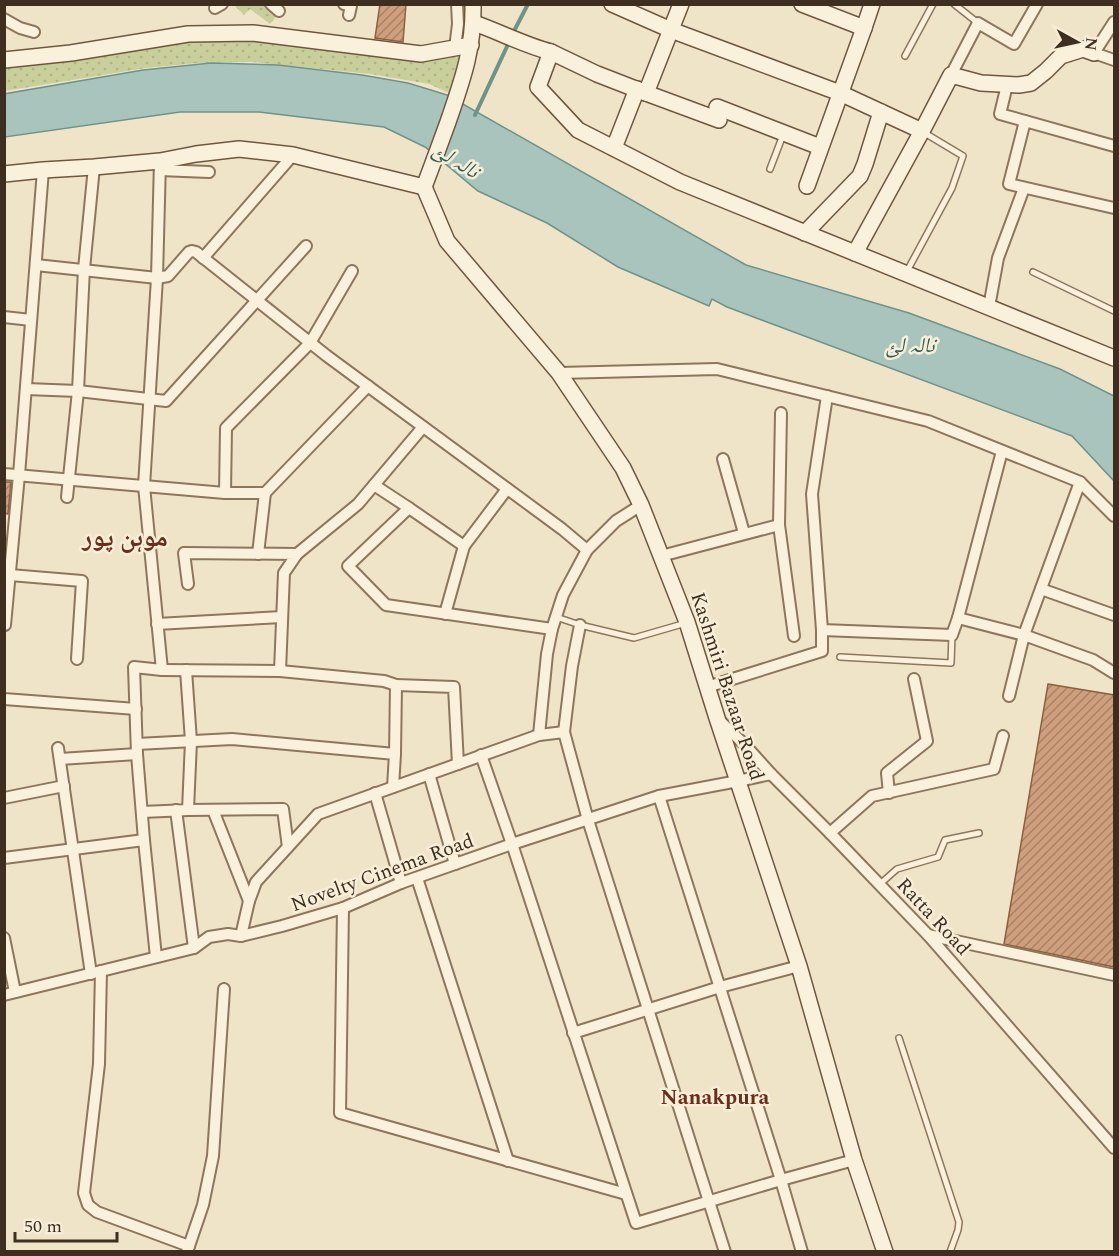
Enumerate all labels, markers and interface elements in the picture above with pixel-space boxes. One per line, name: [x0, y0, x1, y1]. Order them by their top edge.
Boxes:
north arrow: [1047, 12, 1107, 72]
text: N: [1078, 36, 1104, 52]
water label: نالہ لئ: [426, 134, 488, 189]
water label: نالہ لئ: [885, 330, 938, 362]
district label: موہن پور: [81, 518, 168, 558]
street label: Kashmiri Bazaar Road: [682, 588, 772, 784]
street label: Novelty Cinema Road: [287, 826, 478, 920]
street label: Ratta Road: [889, 871, 977, 962]
district label: Nanakpura: [661, 1082, 770, 1114]
scale bar: [15, 1205, 117, 1243]
text: 50 m: [24, 1213, 62, 1240]

